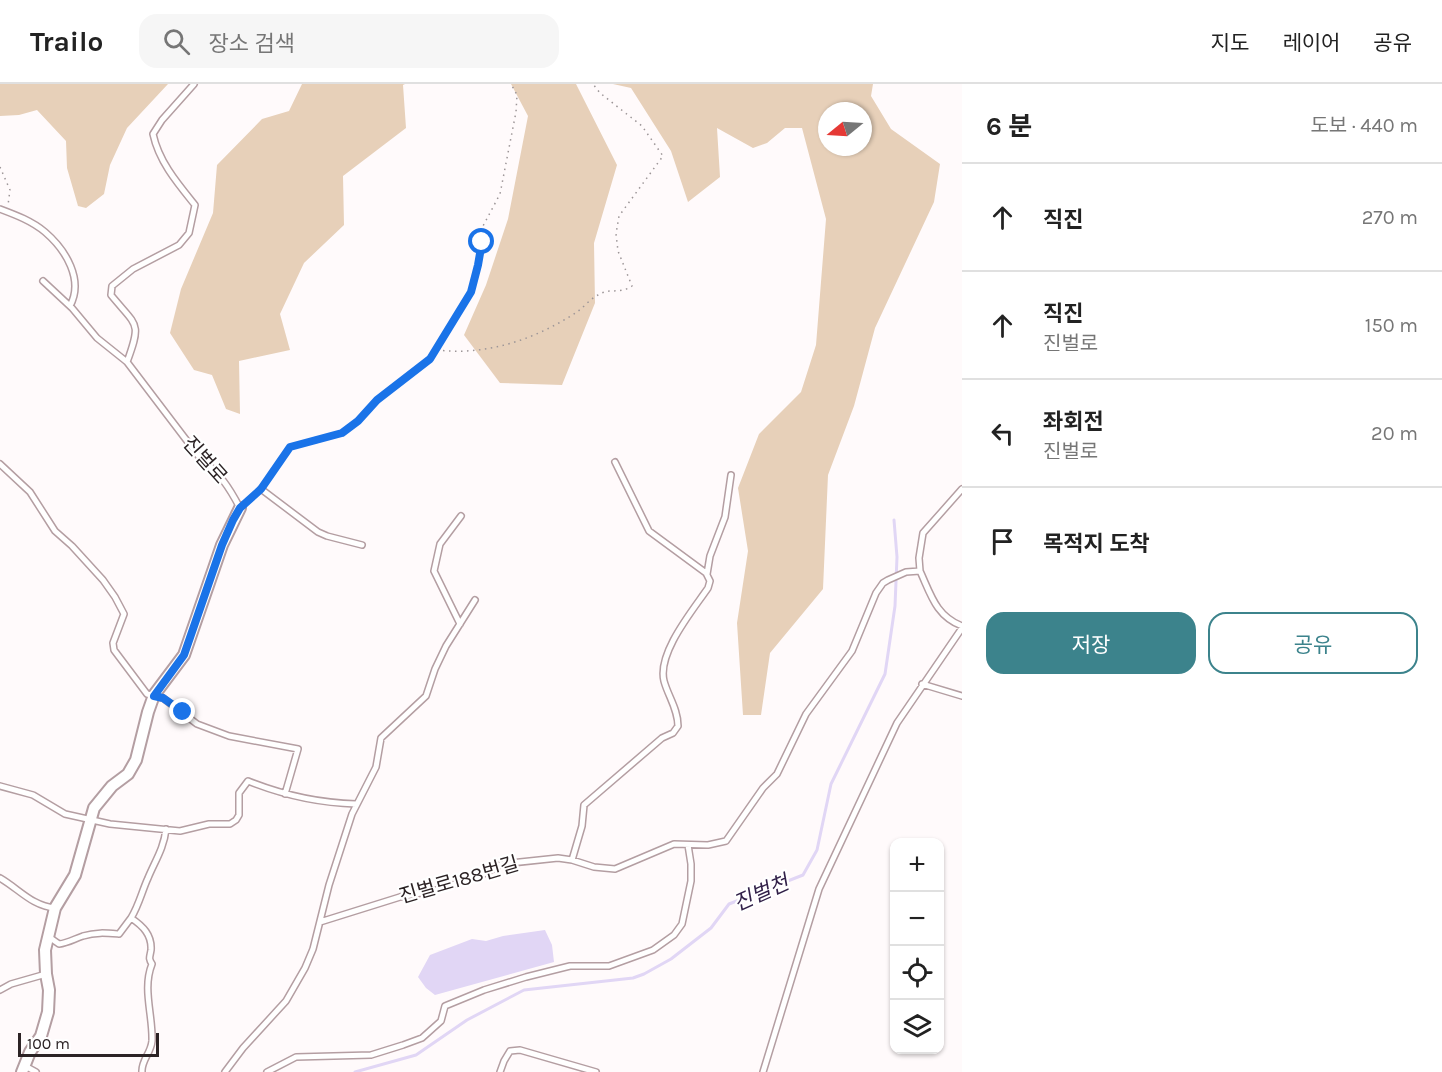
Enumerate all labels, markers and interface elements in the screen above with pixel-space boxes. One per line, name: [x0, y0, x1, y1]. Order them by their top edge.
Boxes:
search box: [139, 14, 559, 68]
text: Trailo: [30, 25, 103, 58]
icon: search: [160, 25, 193, 58]
text: 장소 검색: [208, 31, 295, 57]
text: 지도: [1211, 31, 1249, 55]
text: 레이어: [1282, 31, 1340, 55]
text: 공유: [1373, 31, 1412, 55]
north arrow: [818, 102, 872, 156]
text: 6 분: [986, 111, 1032, 142]
text: 도보 · 440 m: [1310, 114, 1418, 137]
icon: ahead: [986, 201, 1019, 234]
text: 270 m: [1362, 206, 1418, 229]
text: 직진: [1043, 207, 1083, 233]
route start: [468, 228, 494, 254]
text: 직진: [1043, 301, 1083, 327]
icon: ahead: [986, 309, 1019, 342]
text: 150 m: [1365, 314, 1418, 337]
text: 진벌로: [1043, 332, 1098, 355]
text: 좌회전: [1043, 409, 1104, 435]
icon: left: [986, 417, 1019, 450]
text: 20 m: [1371, 422, 1418, 445]
street label: 진벌로: [178, 432, 232, 488]
text: 진벌로: [1043, 440, 1098, 463]
icon: arrive: [986, 525, 1019, 558]
text: 목적지 도착: [1043, 531, 1150, 557]
button: 저장: [986, 612, 1196, 674]
button: 공유: [1208, 612, 1418, 674]
route end: [169, 698, 195, 724]
map controls: [890, 838, 944, 1054]
button: +: [890, 838, 944, 892]
street label: 진벌로188번길: [397, 852, 521, 908]
water label: 진벌천: [730, 869, 795, 916]
button: −: [890, 892, 944, 946]
button: locate: [890, 946, 944, 1000]
button: layers: [890, 1000, 944, 1054]
scale bar: [18, 1030, 159, 1058]
text: 100 m: [27, 1034, 70, 1053]

